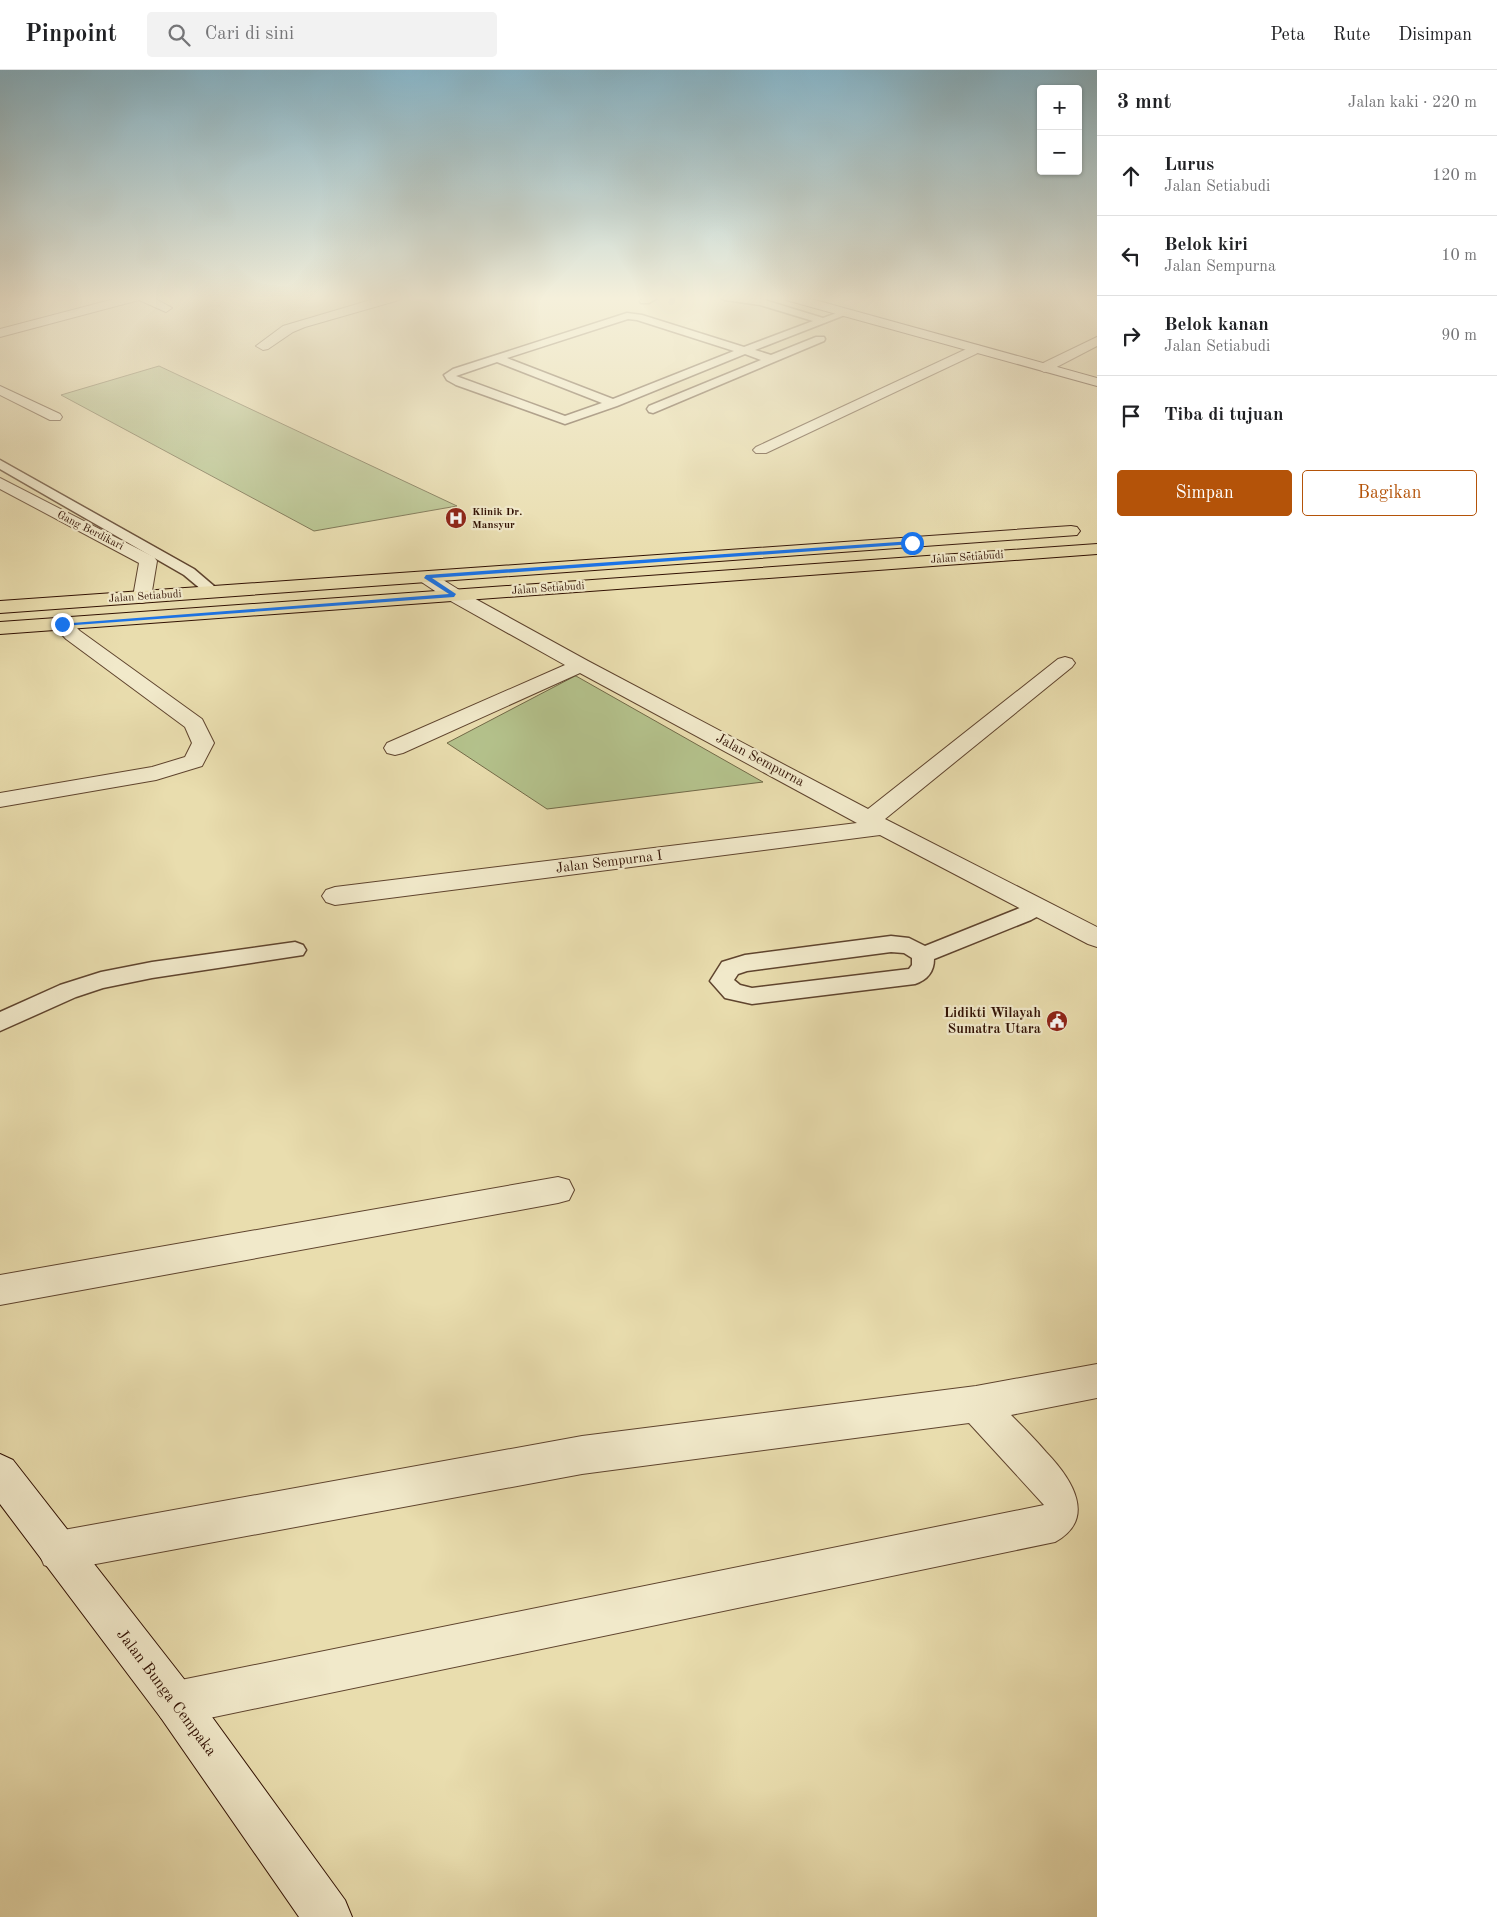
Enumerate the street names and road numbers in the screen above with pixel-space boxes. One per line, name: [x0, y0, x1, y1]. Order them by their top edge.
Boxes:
street label: Gang Berdikari: [55, 510, 125, 552]
street label: Jalan Setiabudi: [930, 550, 1004, 566]
street label: Jalan Setiabudi: [511, 581, 585, 597]
street label: Jalan Setiabudi: [108, 589, 182, 605]
street label: Jalan Sempurna: [714, 731, 807, 789]
street label: Jalan Sempurna I: [555, 849, 663, 875]
street label: Jalan Bunga Cempaka: [113, 1627, 219, 1760]

